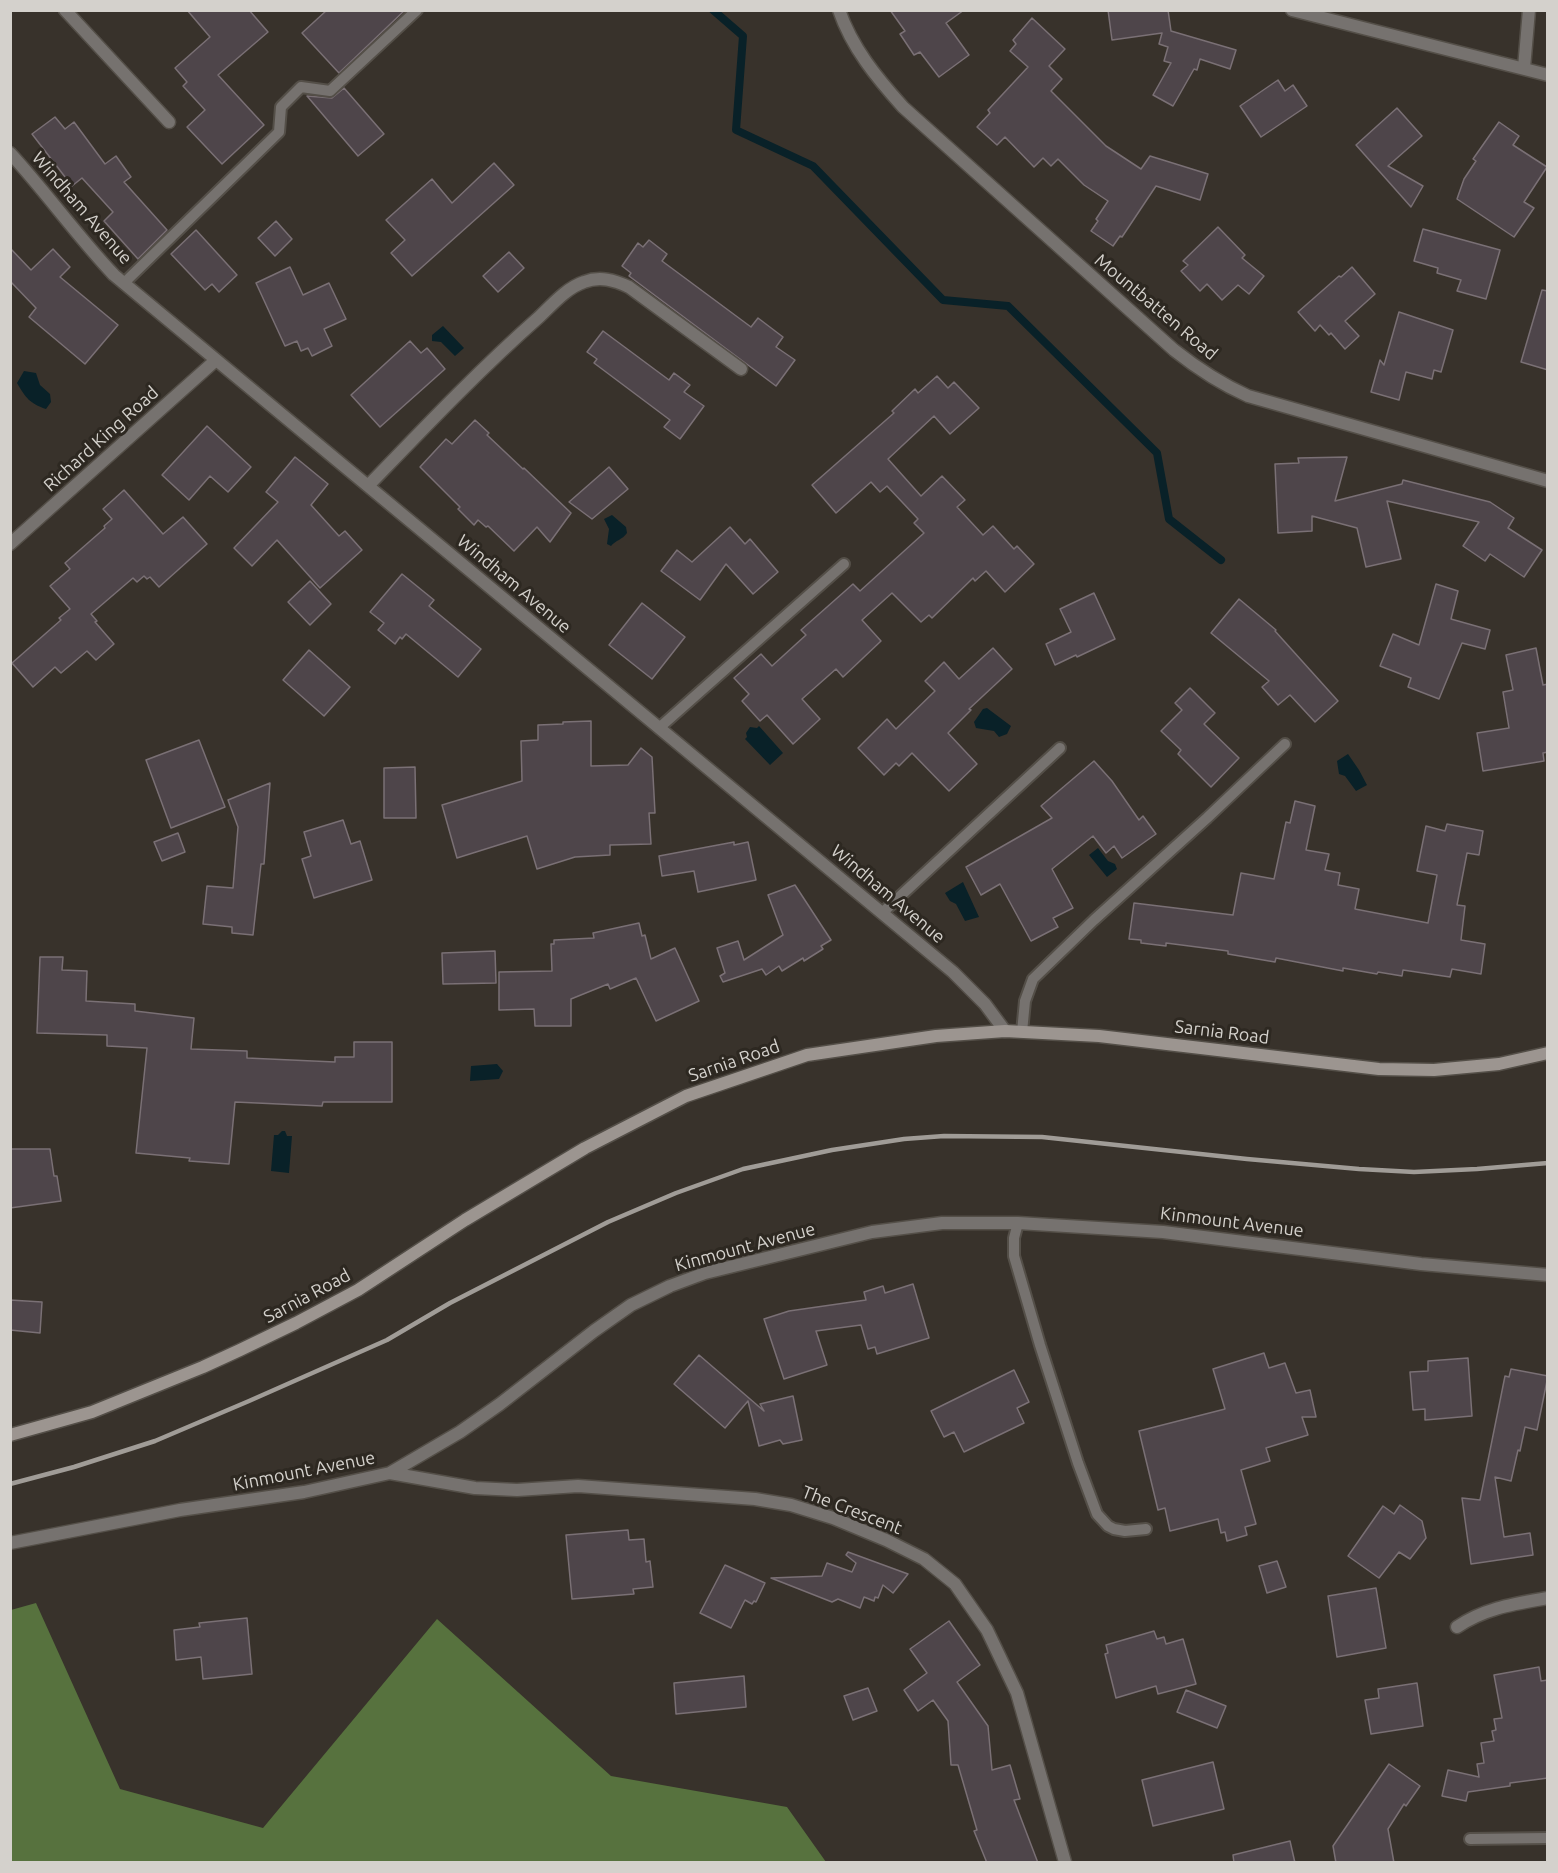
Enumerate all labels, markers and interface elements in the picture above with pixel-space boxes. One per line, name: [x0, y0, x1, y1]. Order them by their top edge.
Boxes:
street label: Windham Avenue: [27, 147, 137, 269]
street label: Mountbatten Road: [1090, 249, 1222, 365]
street label: Richard King Road: [39, 382, 163, 496]
street label: Windham Avenue: [453, 530, 575, 638]
street label: Windham Avenue: [827, 840, 949, 948]
street label: Sarnia Road: [1174, 1015, 1270, 1049]
street label: Sarnia Road: [686, 1035, 782, 1087]
street label: Kinmount Avenue: [1159, 1202, 1305, 1242]
street label: Kinmount Avenue: [672, 1218, 818, 1276]
street label: Sarnia Road: [260, 1264, 354, 1328]
street label: Kinmount Avenue: [231, 1447, 377, 1495]
street label: The Crescent: [799, 1481, 905, 1539]

